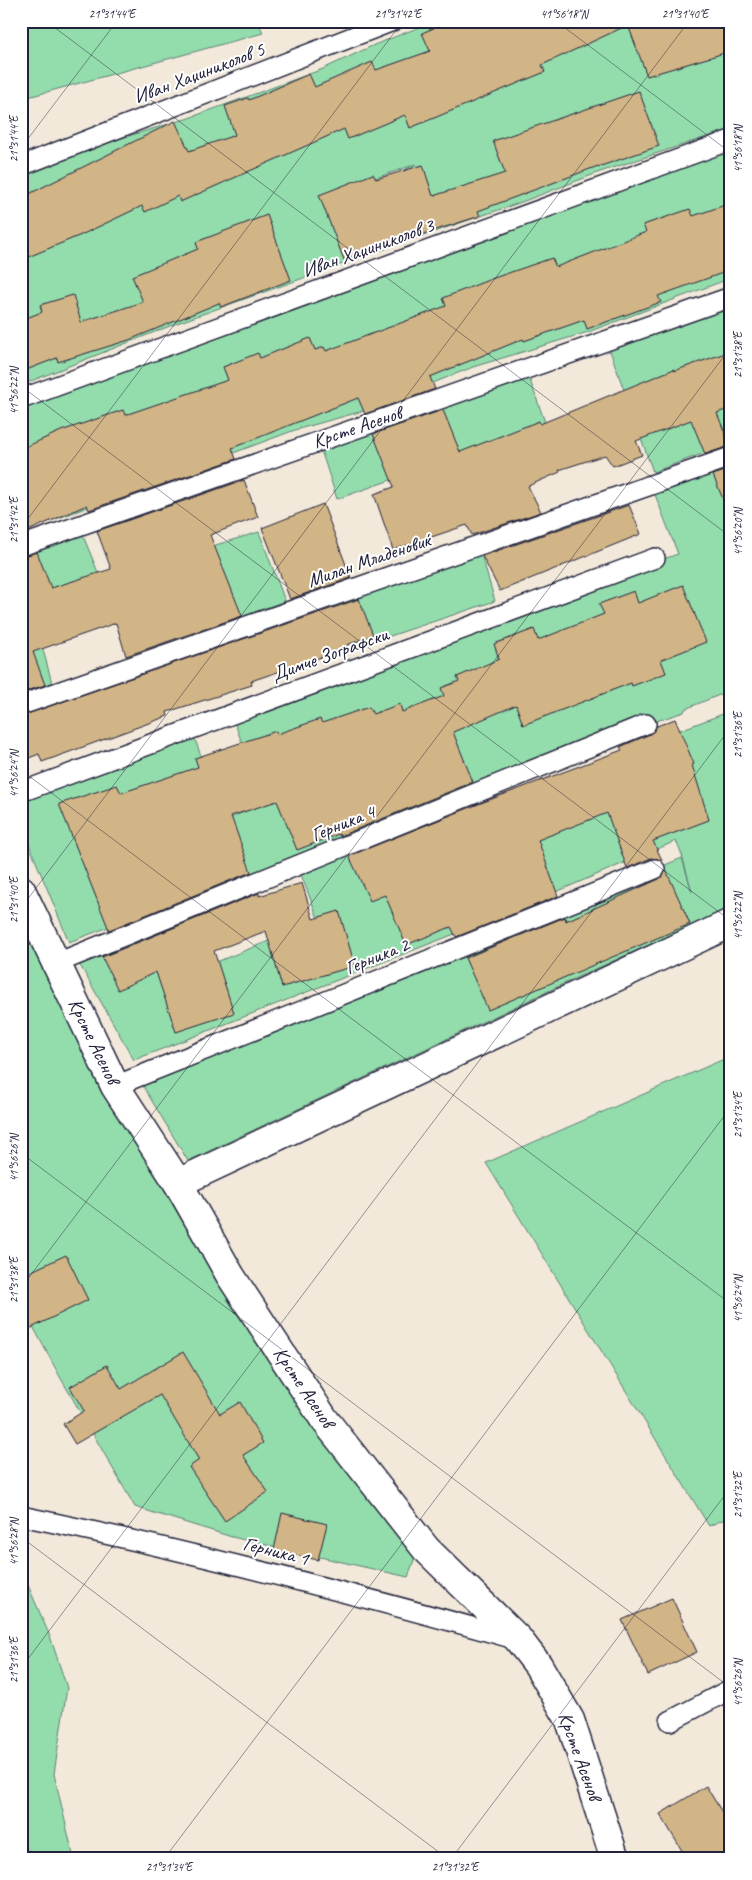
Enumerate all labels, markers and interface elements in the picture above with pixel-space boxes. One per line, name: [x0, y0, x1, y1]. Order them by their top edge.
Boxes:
text: 21°31'44"E: [89, 6, 137, 22]
text: 21°31'42"E: [375, 6, 423, 22]
text: 41°56'18"N: [540, 6, 589, 22]
text: 21°31'40"E: [662, 6, 710, 22]
street label: Иван Хаџиниколов 5: [130, 36, 269, 109]
text: 21°31'44"E: [6, 114, 22, 162]
text: 41°56'18"N: [730, 124, 746, 173]
street label: Иван Хаџиниколов 3: [299, 212, 439, 283]
text: 21°31'38"E: [730, 330, 746, 378]
text: 41°56'22"N: [6, 366, 22, 415]
street label: Крсте Асенов: [309, 399, 408, 454]
text: 21°31'42"E: [6, 495, 22, 543]
text: 41°56'20"N: [730, 507, 746, 556]
street label: Милан Младеновиќ: [304, 527, 436, 593]
street label: Димче Зографски: [268, 621, 393, 687]
text: 21°31'36"E: [730, 710, 746, 758]
text: 41°56'24"N: [6, 749, 22, 798]
street label: Герника 4: [307, 798, 380, 847]
text: 21°31'40"E: [6, 875, 22, 923]
text: 41°56'22"N: [730, 891, 746, 940]
street label: Герника 2: [341, 931, 414, 980]
street label: Крсте Асенов: [63, 994, 127, 1091]
text: 21°31'34"E: [730, 1090, 746, 1138]
text: 41°56'26"N: [6, 1133, 22, 1182]
text: 21°31'38"E: [6, 1255, 22, 1303]
text: 41°56'24"N: [730, 1274, 746, 1323]
street label: Крсте Асенов: [268, 1342, 342, 1435]
text: 21°31'32"E: [730, 1470, 746, 1518]
text: 41°56'28"N: [6, 1517, 22, 1566]
street label: Герника 1: [241, 1531, 312, 1571]
text: 21°31'36"E: [6, 1635, 22, 1683]
text: 41°56'26"N: [730, 1658, 746, 1707]
street label: Крсте Асенов: [553, 1708, 609, 1807]
text: 21°31'34"E: [146, 1859, 194, 1875]
text: 21°31'32"E: [432, 1859, 480, 1875]

